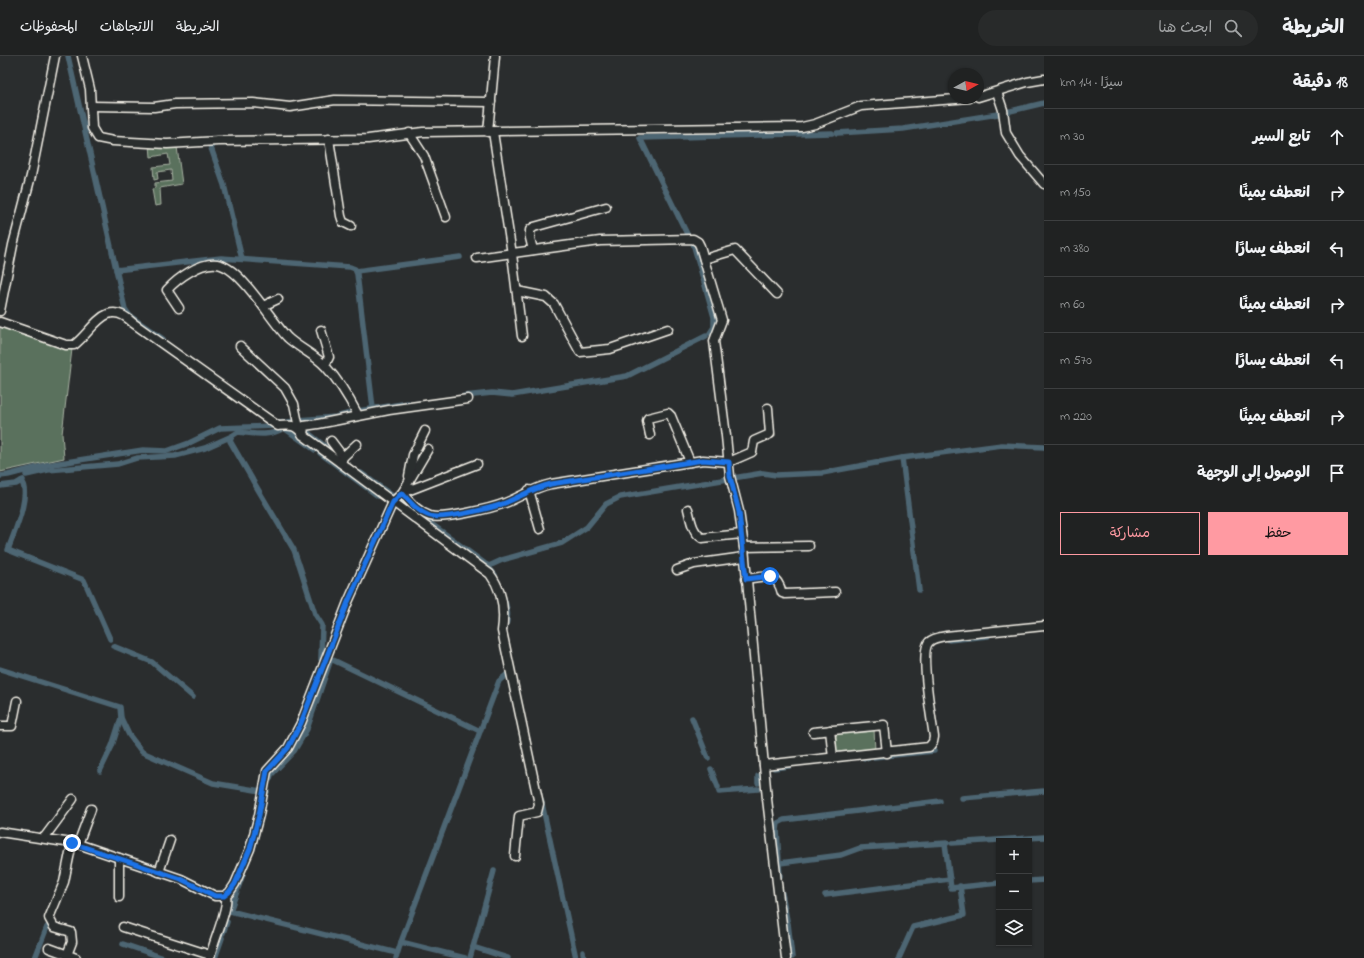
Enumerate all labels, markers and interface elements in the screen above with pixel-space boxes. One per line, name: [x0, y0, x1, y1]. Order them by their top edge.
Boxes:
search box: [978, 10, 1258, 46]
text: الخريطة: [1282, 15, 1344, 42]
text: المحفوظات: [20, 17, 78, 38]
text: الاتجاهات: [100, 17, 154, 38]
text: الخريطة: [176, 17, 219, 38]
text: ابحث هنا: [1158, 17, 1212, 39]
icon: search: [1222, 17, 1244, 39]
north arrow: [948, 68, 984, 104]
text: 18 دقيقة: [1293, 70, 1348, 95]
text: سيرًا · 1.4 km: [1060, 73, 1123, 92]
text: تابع السير: [1253, 126, 1310, 148]
icon: ahead: [1326, 126, 1348, 148]
text: 30 m: [1060, 127, 1084, 146]
text: انعطف يمينًا: [1239, 182, 1310, 204]
icon: right: [1326, 182, 1348, 204]
text: 150 m: [1060, 183, 1091, 202]
text: انعطف يسارًا: [1235, 238, 1310, 260]
icon: left: [1326, 238, 1348, 260]
text: 380 m: [1060, 239, 1089, 258]
text: انعطف يمينًا: [1239, 294, 1310, 316]
icon: right: [1326, 294, 1348, 316]
text: 60 m: [1060, 295, 1085, 314]
text: انعطف يسارًا: [1235, 350, 1310, 372]
icon: left: [1326, 350, 1348, 372]
text: 570 m: [1060, 351, 1092, 370]
text: انعطف يمينًا: [1239, 406, 1310, 428]
icon: right: [1326, 406, 1348, 428]
text: 220 m: [1060, 407, 1092, 426]
text: الوصول إلى الوجهة: [1197, 462, 1310, 484]
icon: arrive: [1326, 462, 1348, 484]
button: مشاركة: [1060, 512, 1200, 555]
button: حفظ: [1208, 512, 1348, 555]
route start: [761, 567, 779, 585]
route end: [63, 834, 81, 852]
map controls: [996, 838, 1032, 946]
button: +: [996, 838, 1032, 874]
button: −: [996, 874, 1032, 910]
button: layers: [996, 910, 1032, 946]

